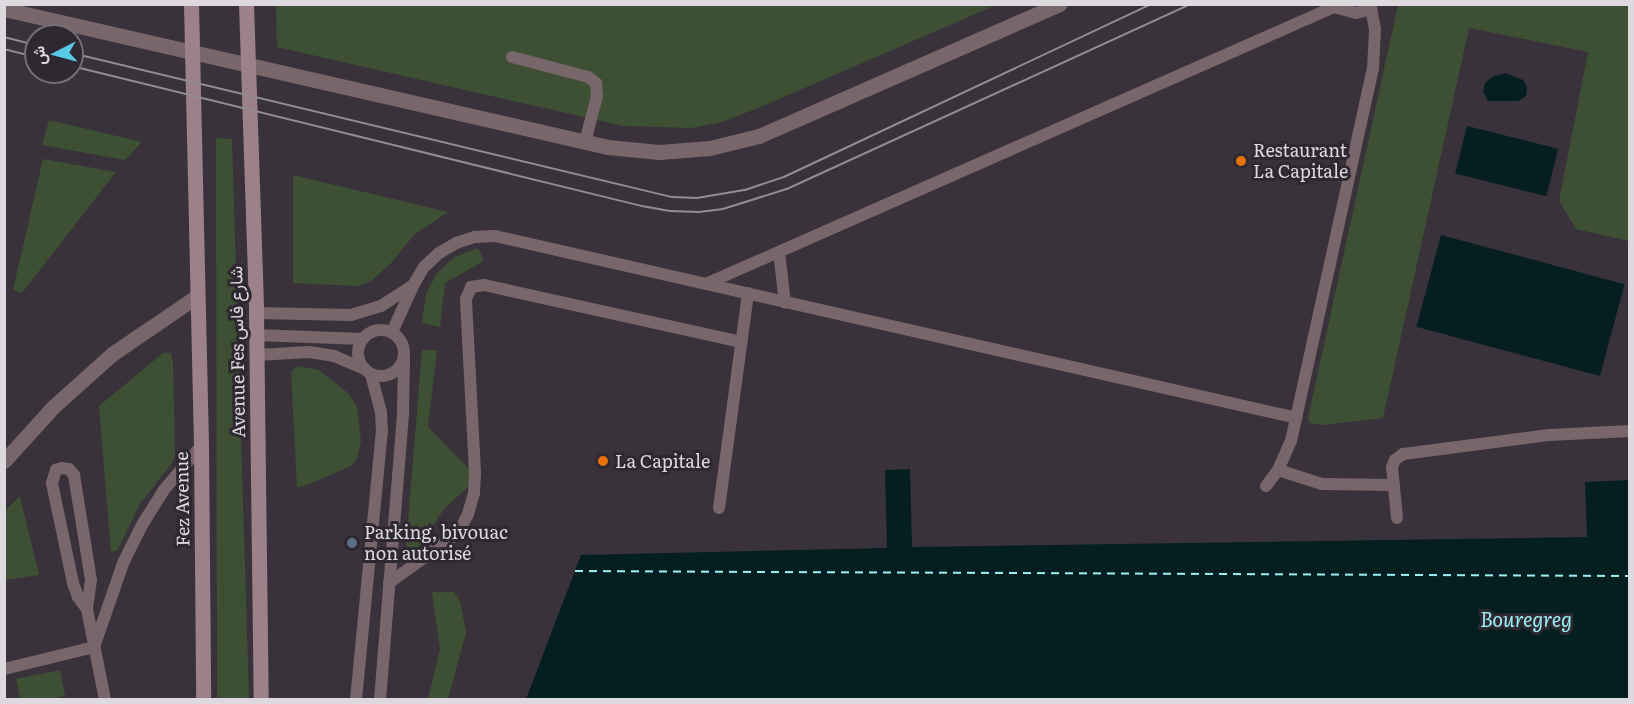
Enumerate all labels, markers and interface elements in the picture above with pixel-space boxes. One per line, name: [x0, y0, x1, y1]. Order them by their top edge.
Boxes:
north arrow: [24, 24, 84, 84]
text: ش: [25, 45, 51, 66]
place label: Restaurant La Capitale: [1253, 140, 1348, 182]
marker: Restaurant La Capitale: [1234, 154, 1248, 168]
street label: Avenue Fes شارع فاس: [225, 266, 249, 438]
place label: La Capitale: [615, 450, 710, 472]
street label: Fez Avenue: [170, 451, 194, 547]
marker: La Capitale: [596, 454, 610, 468]
place label: Parking, bivouac non autorisé: [364, 522, 508, 564]
marker: Parking, bivouac non autorisé: [345, 536, 359, 550]
water label: Bouregreg: [1480, 606, 1572, 630]

